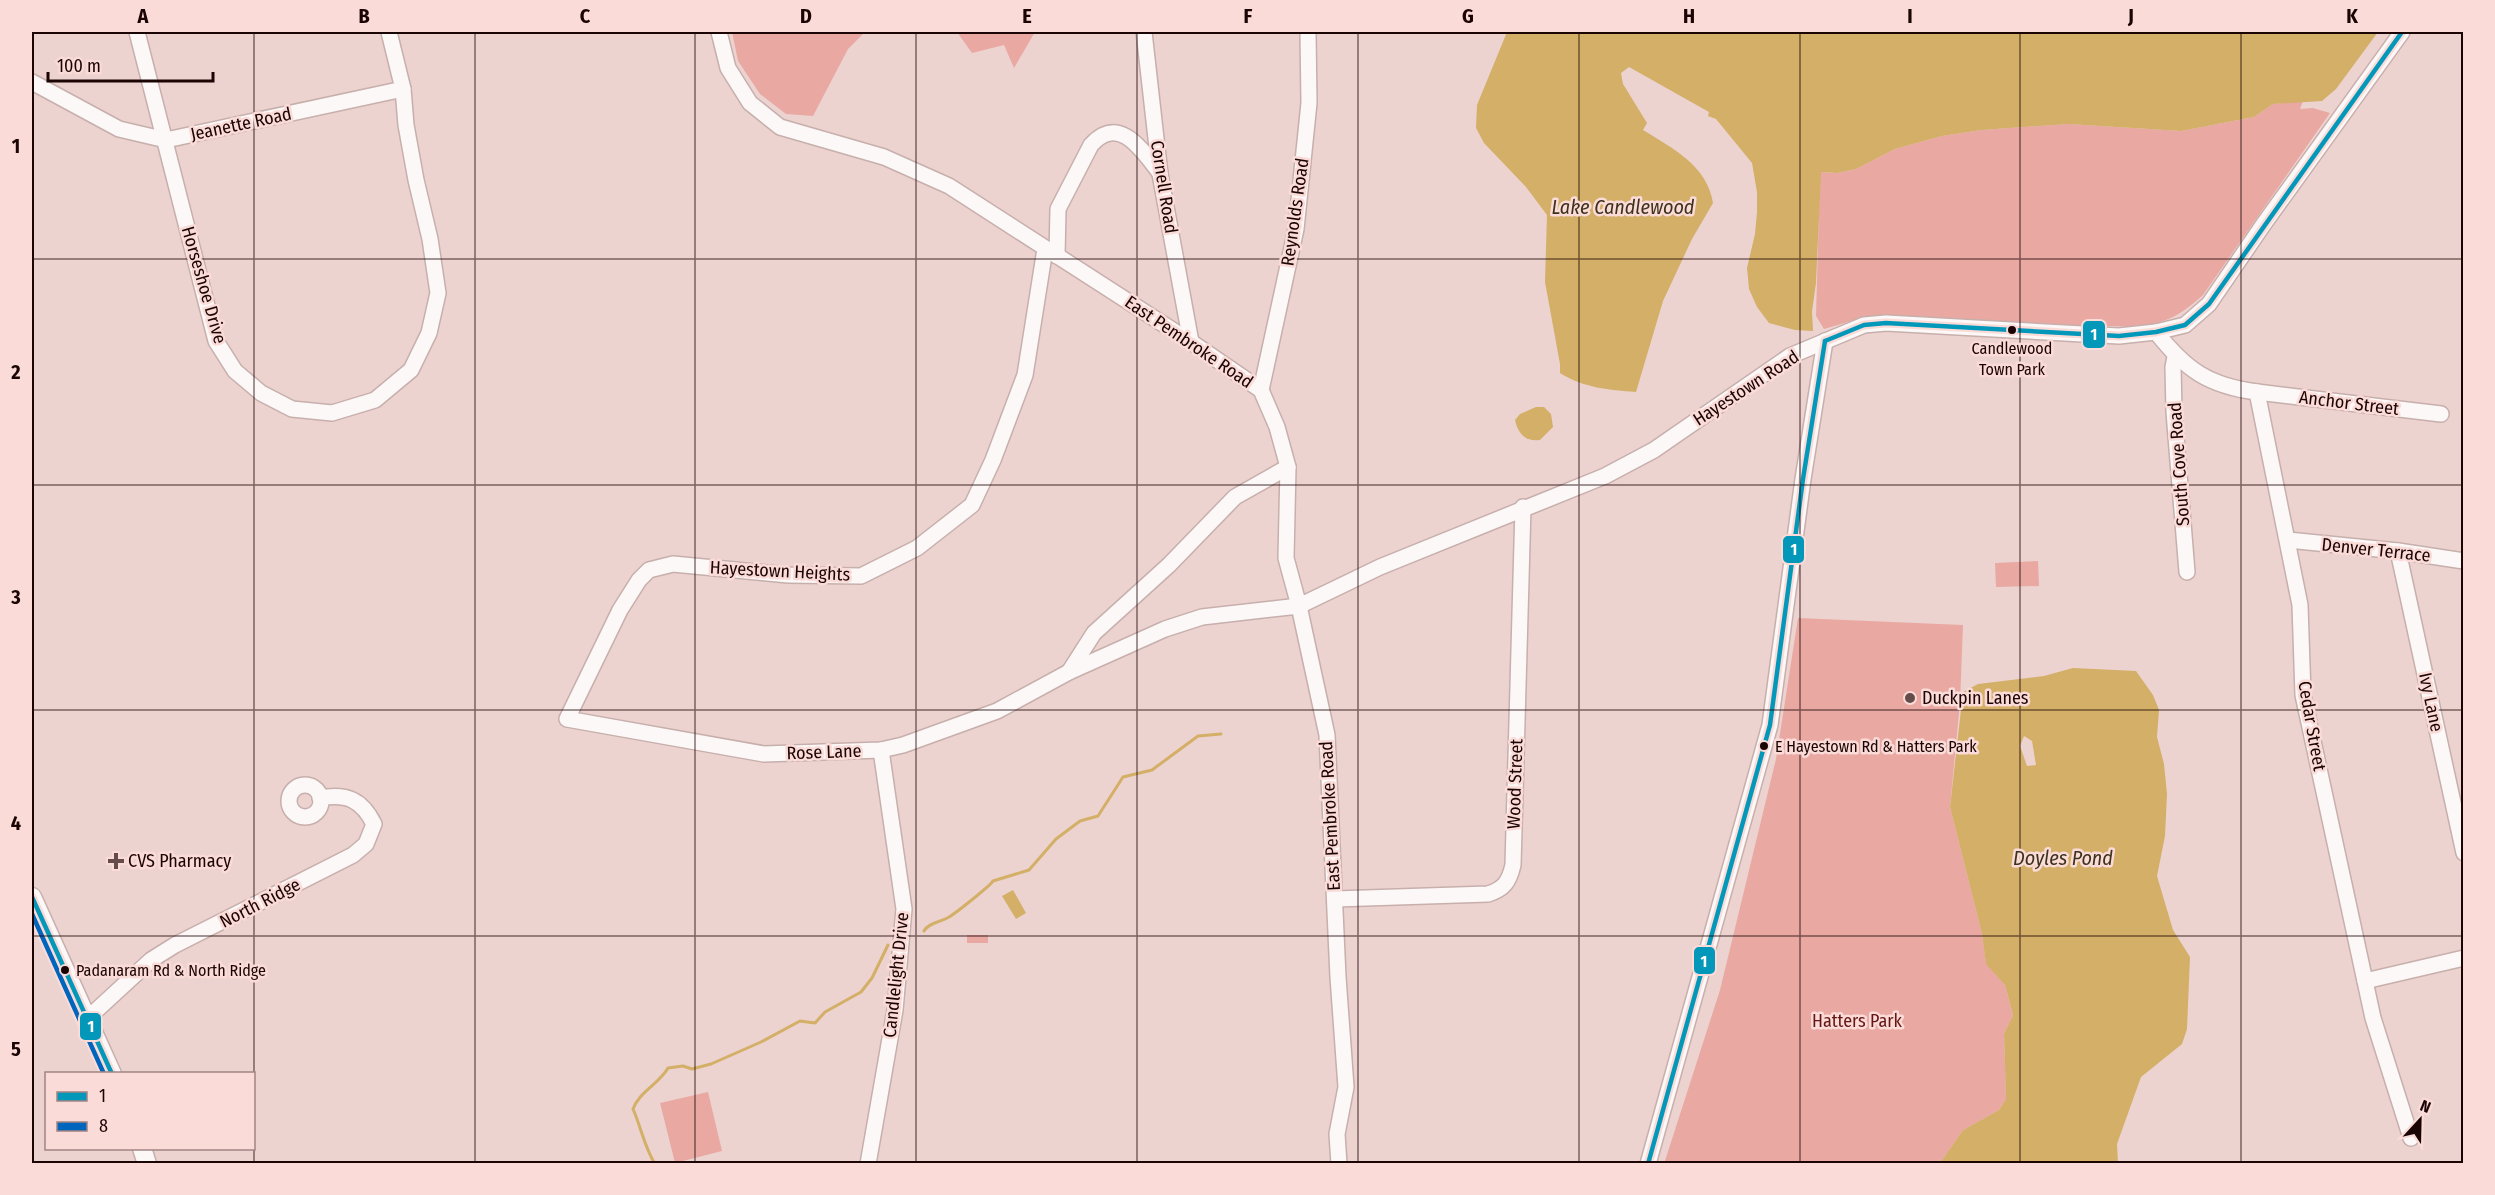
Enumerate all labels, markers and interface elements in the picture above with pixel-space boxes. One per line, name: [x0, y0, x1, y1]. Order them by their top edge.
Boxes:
text: A: [137, 4, 150, 28]
text: B: [358, 4, 370, 28]
text: C: [580, 4, 591, 28]
text: D: [800, 4, 812, 28]
text: E: [1022, 4, 1032, 28]
text: F: [1244, 4, 1253, 28]
text: G: [1462, 4, 1474, 28]
text: H: [1683, 4, 1695, 28]
text: I: [1907, 4, 1913, 28]
text: J: [2127, 4, 2134, 28]
text: K: [2346, 4, 2358, 28]
scale bar: [48, 45, 213, 83]
text: 100 m: [57, 55, 101, 77]
street label: Jeanette Road: [188, 103, 294, 145]
text: 1: [12, 134, 20, 158]
street label: Cornell Road: [1146, 139, 1182, 235]
street label: Reynolds Road: [1277, 157, 1313, 267]
water label: Lake Candlewood: [1551, 195, 1695, 219]
street label: Horseshoe Drive: [177, 224, 231, 346]
street label: East Pembroke Road: [1121, 291, 1257, 393]
line badge: 1: [2082, 320, 2106, 349]
marker: Candlewood Town Park: [2006, 324, 2018, 336]
text: 1: [2091, 325, 2097, 344]
place label: Candlewood Town Park: [1972, 339, 2052, 379]
street label: Hayestown Road: [1689, 346, 1803, 430]
text: 2: [10, 360, 21, 384]
street label: Anchor Street: [2298, 386, 2400, 420]
street label: South Cove Road: [2164, 401, 2194, 527]
street label: Denver Terrace: [2320, 533, 2432, 567]
line badge: 1: [1782, 535, 1805, 564]
text: 1: [1791, 540, 1797, 559]
street label: Hayestown Heights: [709, 556, 851, 586]
text: 3: [10, 585, 21, 609]
street label: Ivy Lane: [2414, 670, 2448, 734]
street label: Cedar Street: [2293, 679, 2331, 773]
place label: Duckpin Lanes: [1922, 687, 2029, 709]
marker: Duckpin Lanes: [1903, 691, 1917, 705]
place label: E Hayestown Rd & Hatters Park: [1775, 737, 1977, 756]
street label: Wood Street: [1502, 738, 1528, 830]
street label: Rose Lane: [786, 740, 862, 764]
marker: E Hayestown Rd & Hatters Park: [1758, 740, 1770, 752]
street label: East Pembroke Road: [1315, 741, 1345, 891]
text: 4: [11, 811, 21, 835]
water label: Doyles Pond: [2013, 846, 2113, 870]
place label: CVS Pharmacy: [128, 850, 231, 872]
marker: CVS Pharmacy: [109, 854, 123, 868]
street label: North Ridge: [216, 873, 304, 933]
street label: Candlelight Drive: [878, 911, 914, 1039]
line badge: 1: [1693, 946, 1716, 975]
text: 1: [1701, 952, 1707, 971]
place label: Padanaram Rd & North Ridge: [76, 961, 266, 980]
marker: Padanaram Rd & North Ridge: [59, 964, 71, 976]
park label: Hatters Park: [1812, 1010, 1903, 1032]
line badge: 1: [79, 1012, 102, 1041]
text: 1: [88, 1017, 94, 1036]
text: 5: [11, 1037, 21, 1061]
legend: [45, 1072, 255, 1150]
text: 1: [99, 1085, 106, 1107]
north arrow: [2390, 1090, 2450, 1150]
text: N: [2417, 1096, 2433, 1117]
text: 8: [99, 1115, 108, 1137]

